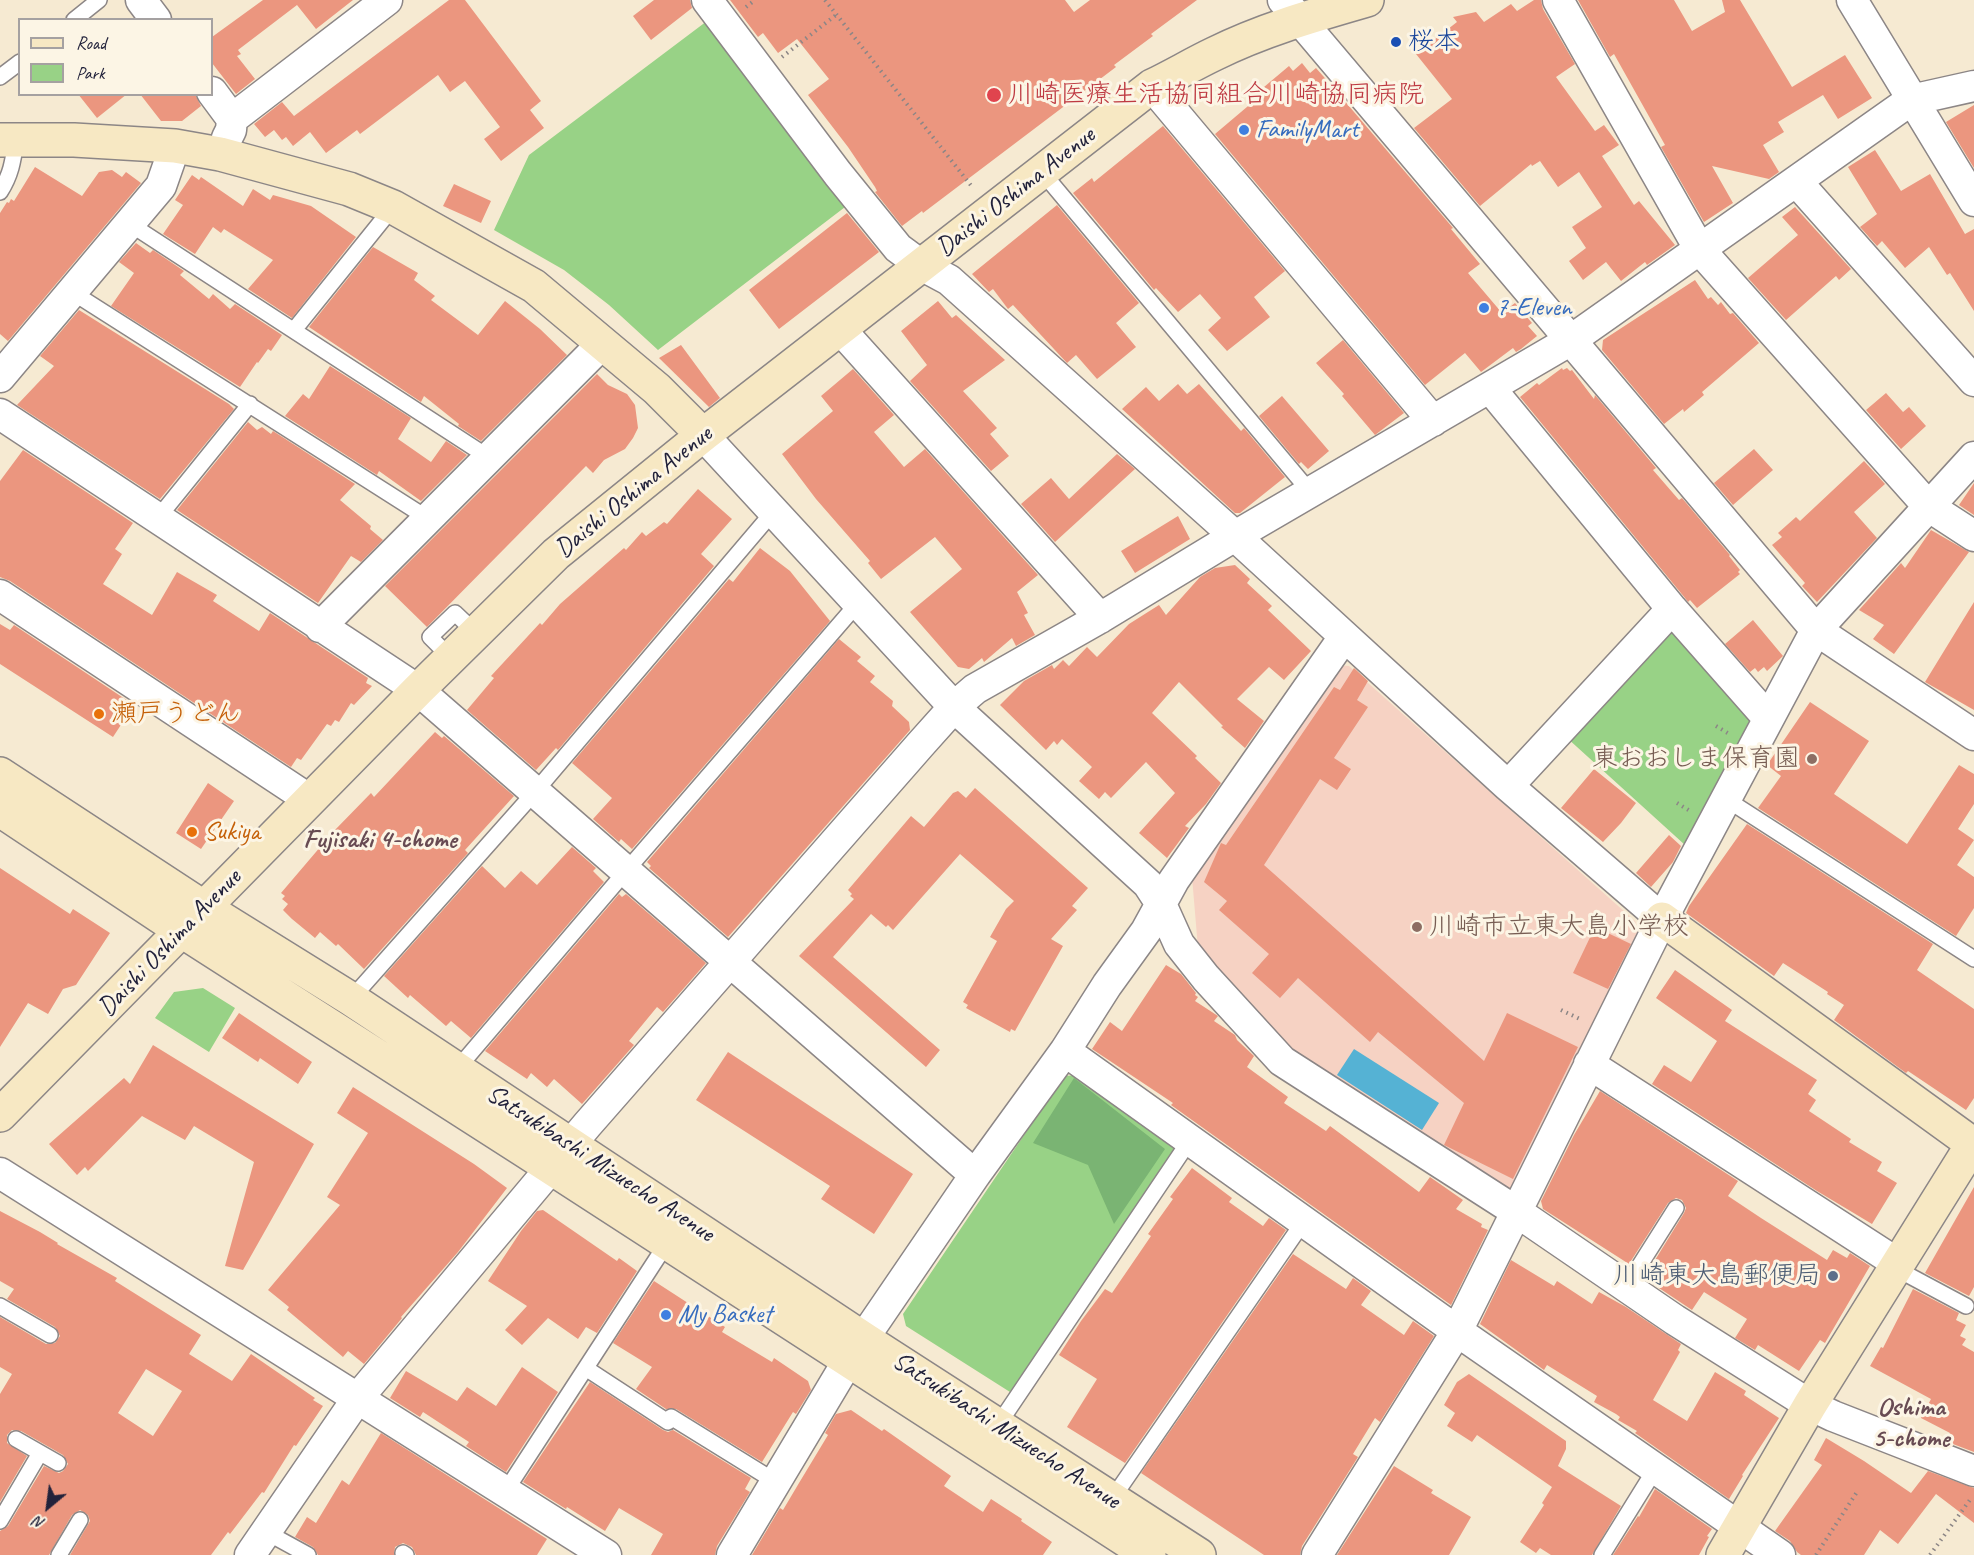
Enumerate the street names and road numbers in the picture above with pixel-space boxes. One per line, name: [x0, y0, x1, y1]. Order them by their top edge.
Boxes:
street label: Daishi Oshima Avenue: [930, 120, 1102, 264]
street label: Daishi Oshima Avenue: [549, 419, 719, 565]
street label: Daishi Oshima Avenue: [92, 863, 248, 1023]
street label: Satsukibashi Mizuecho Avenue: [480, 1079, 720, 1249]
street label: Satsukibashi Mizuecho Avenue: [886, 1346, 1126, 1516]

